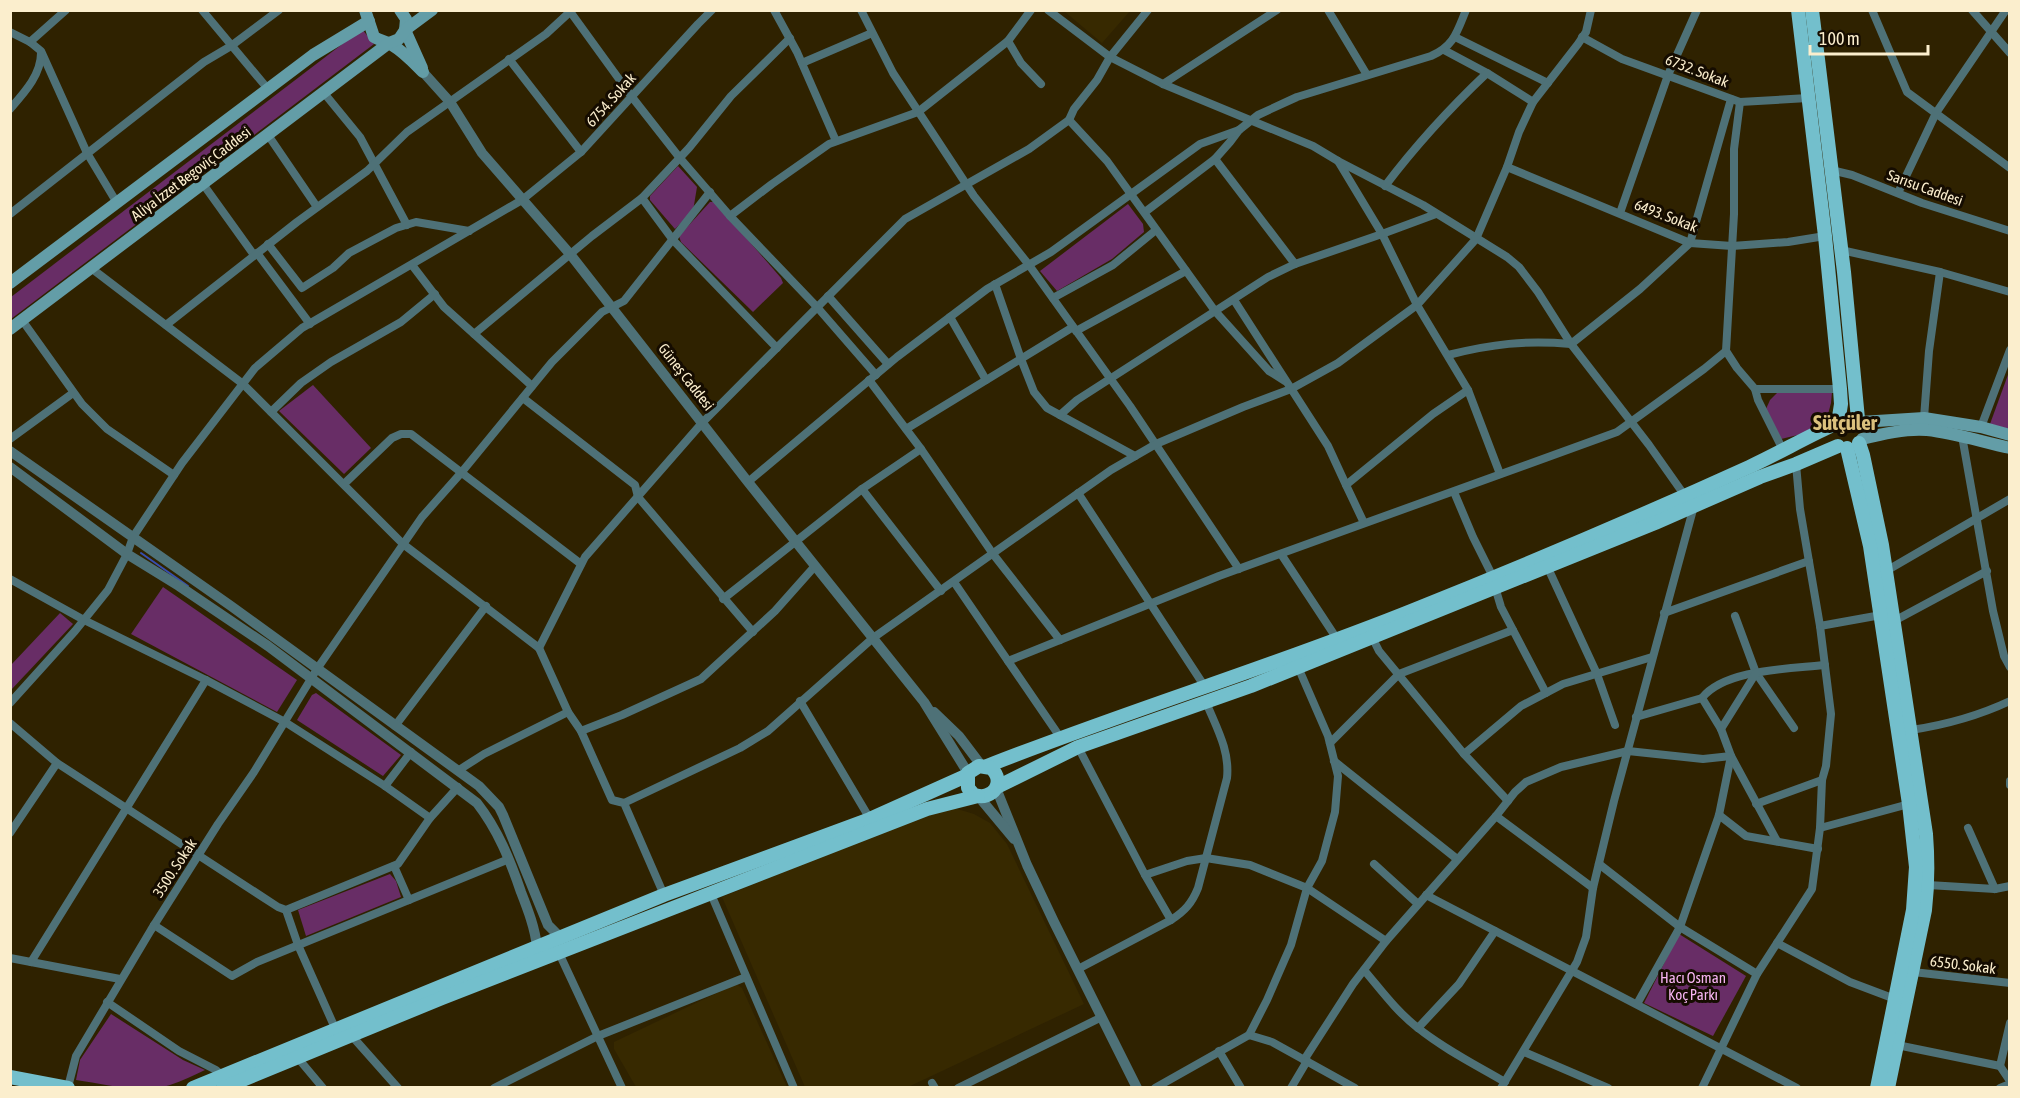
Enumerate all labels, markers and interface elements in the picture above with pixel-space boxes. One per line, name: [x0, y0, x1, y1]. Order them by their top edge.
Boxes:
scale bar: [1810, 18, 1928, 56]
text: 100 m: [1819, 28, 1860, 49]
street label: 6732. Sokak: [1663, 51, 1732, 91]
street label: 6754. Sokak: [582, 69, 639, 130]
street label: Aliya İzzet Begoviç Caddesi: [128, 123, 254, 224]
street label: Sarısu Caddesi: [1885, 166, 1965, 209]
street label: 6493. Sokak: [1632, 196, 1701, 236]
street label: Güneş Caddesi: [655, 340, 718, 414]
district label: Sütçüler: [1813, 410, 1878, 434]
street label: 3500. Sokak: [149, 835, 200, 900]
street label: 6550. Sokak: [1929, 952, 1997, 977]
park label: Hacı Osman Koç Parkı: [1660, 969, 1726, 1003]

